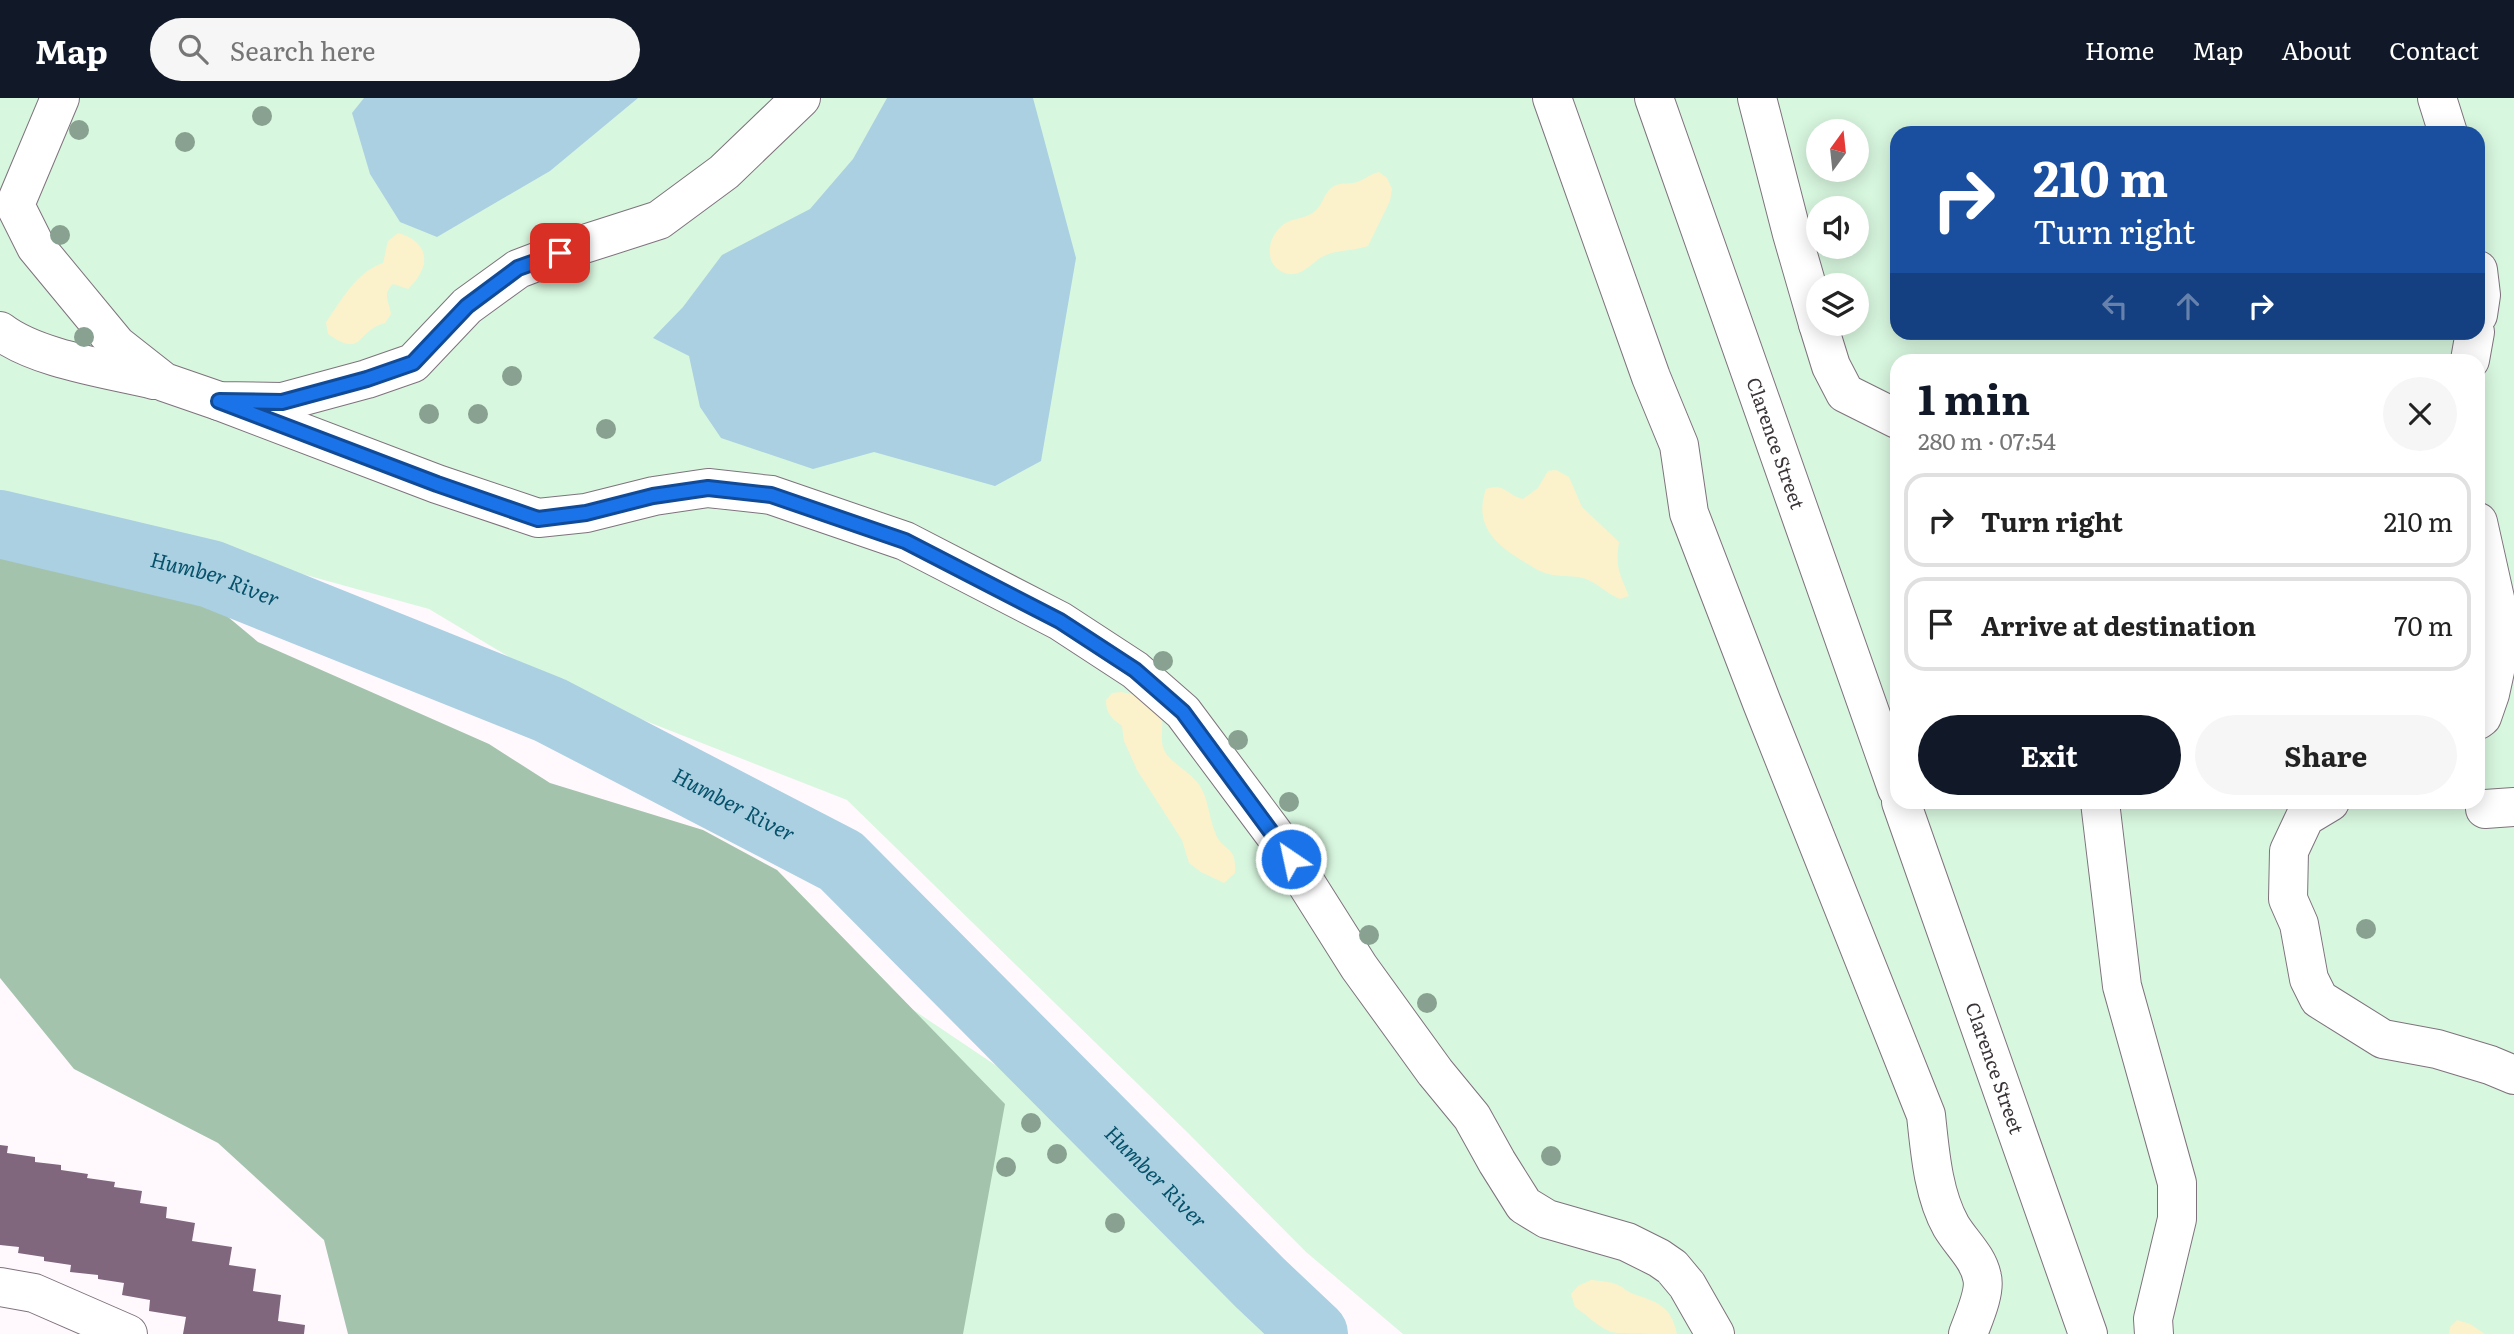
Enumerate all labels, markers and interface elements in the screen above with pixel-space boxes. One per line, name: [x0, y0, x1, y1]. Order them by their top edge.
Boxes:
search box: [150, 18, 640, 81]
text: Map: [35, 25, 108, 74]
icon: search: [174, 30, 212, 68]
text: Search here: [230, 30, 376, 69]
text: Home: [2085, 32, 2154, 67]
text: Map: [2192, 32, 2243, 67]
text: About: [2281, 32, 2351, 67]
text: Contact: [2389, 32, 2479, 67]
north arrow: [1806, 119, 1869, 182]
map controls: [1806, 119, 1869, 336]
text: 210 m: [2033, 139, 2168, 212]
icon: right: [1918, 154, 2009, 245]
button: sound: [1806, 196, 1869, 259]
text: Turn right: [2033, 206, 2195, 254]
pin: [530, 223, 590, 283]
icon: arrive: [541, 234, 579, 272]
button: layers: [1806, 273, 1869, 336]
icon: left: [2096, 287, 2134, 325]
icon: ahead: [2169, 287, 2207, 325]
icon: right: [2242, 287, 2280, 325]
text: 1 min: [1918, 366, 2030, 428]
street label: Clarence Street: [1740, 373, 1813, 513]
button: close: [2383, 377, 2457, 451]
text: 280 m · 07:54: [1918, 423, 2056, 457]
icon: right: [1922, 501, 1960, 539]
text: Turn right: [1981, 501, 2123, 540]
text: 210 m: [2384, 501, 2453, 540]
water label: Humber River: [148, 542, 285, 613]
icon: arrive: [1922, 605, 1960, 643]
text: Arrive at destination: [1981, 605, 2256, 644]
text: 70 m: [2394, 605, 2453, 644]
button: Exit: [1918, 715, 2181, 795]
button: Share: [2195, 715, 2457, 795]
water label: Humber River: [668, 758, 802, 848]
position arrow: [1254, 822, 1328, 896]
street label: Clarence Street: [1959, 998, 2032, 1138]
water label: Humber River: [1099, 1117, 1216, 1234]

